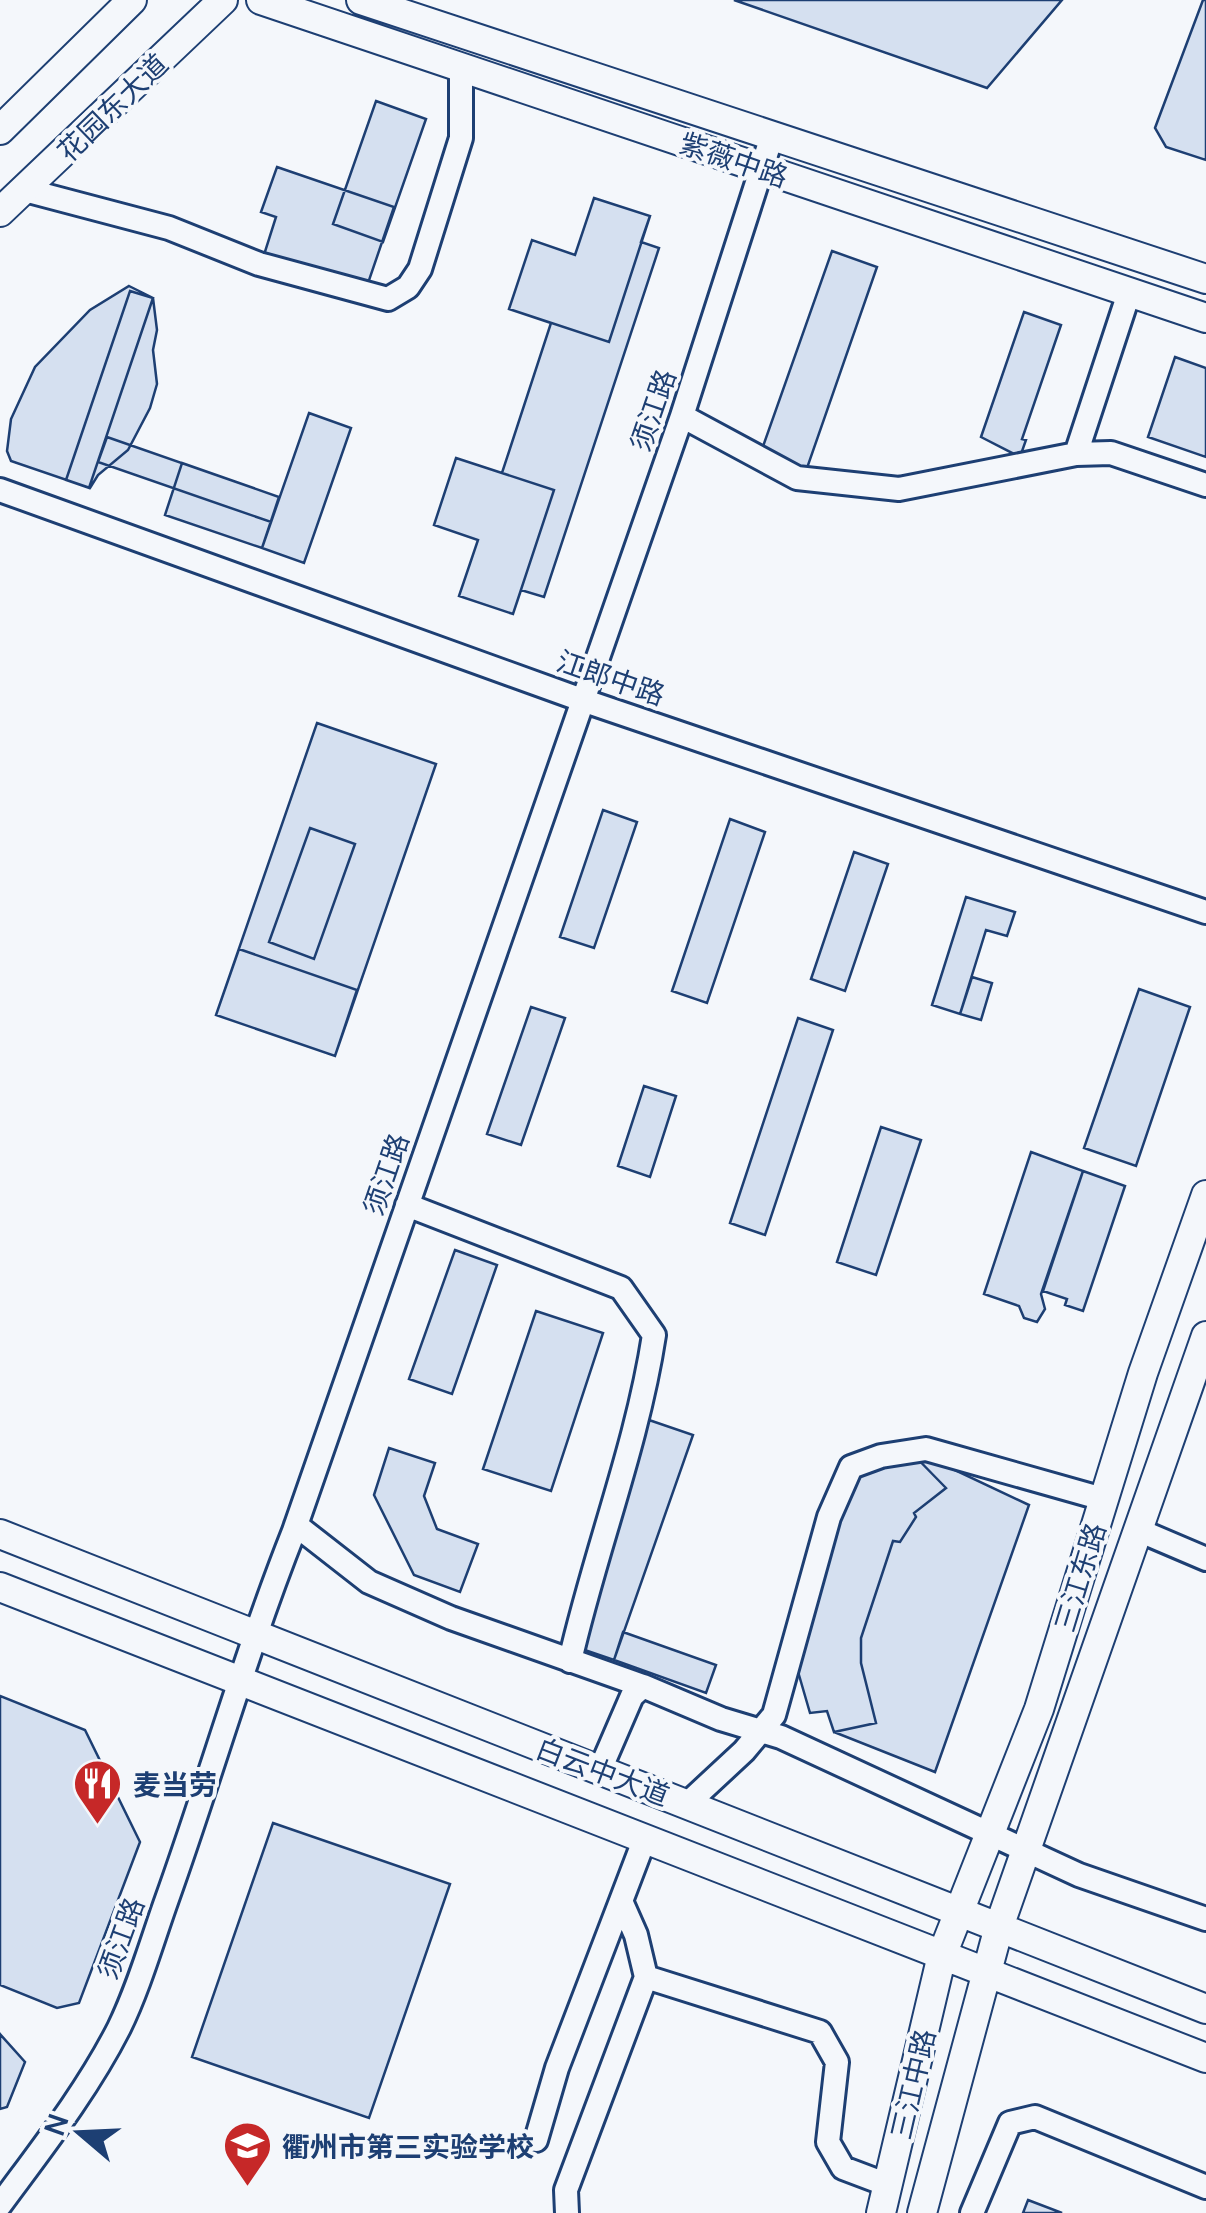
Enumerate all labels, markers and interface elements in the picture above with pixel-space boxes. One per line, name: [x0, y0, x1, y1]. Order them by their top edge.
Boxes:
street label: 花园东大道: [48, 45, 176, 169]
street label: 紫薇中路: [675, 123, 793, 195]
street label: 须江路: [620, 364, 684, 456]
street label: 江郎中路: [552, 641, 670, 713]
street label: 须江路: [353, 1128, 417, 1220]
street label: 三江东路: [1044, 1518, 1114, 1636]
street label: 白云中大道: [531, 1728, 675, 1814]
restaurant icon: 麦当劳: [72, 1758, 124, 1826]
place label: 麦当劳: [133, 1765, 217, 1803]
street label: 须江路: [88, 1892, 152, 1984]
street label: 三江中路: [881, 2025, 943, 2143]
north arrow: [30, 2083, 130, 2183]
text: N: [34, 2109, 77, 2140]
school or university icon: 衢州市第三实验学校: [221, 2120, 273, 2188]
place label: 衢州市第三实验学校: [282, 2127, 534, 2165]

